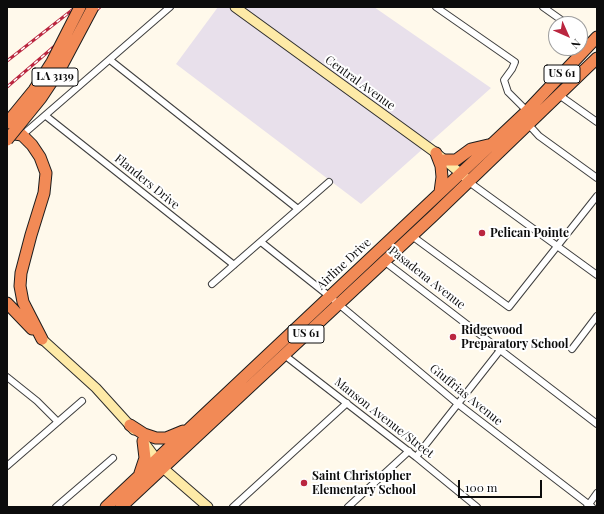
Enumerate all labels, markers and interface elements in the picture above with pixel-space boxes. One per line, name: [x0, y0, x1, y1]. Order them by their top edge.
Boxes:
north arrow: [548, 16, 588, 56]
text: N: [568, 36, 584, 52]
street label: Central Avenue: [322, 53, 398, 113]
road number: US 61: [544, 65, 580, 83]
road number: LA 3139: [32, 68, 78, 86]
street label: Flanders Drive: [112, 151, 182, 213]
place label: Pelican Pointe: [490, 226, 569, 240]
marker: Pelican Pointe: [477, 228, 487, 238]
street label: Airline Drive: [314, 235, 374, 293]
street label: Pasadena Avenue: [386, 244, 468, 312]
place label: Ridgewood Preparatory School: [461, 323, 568, 351]
road number: US 61: [288, 325, 324, 343]
marker: Ridgewood Preparatory School: [448, 332, 458, 342]
street label: Giuffrias Avenue: [427, 361, 505, 429]
street label: Manson Avenue/Street: [332, 375, 436, 461]
place label: Saint Christopher Elementary School: [312, 469, 416, 497]
scale bar: [460, 472, 544, 498]
marker: Saint Christopher Elementary School: [299, 478, 309, 488]
text: 100 m: [465, 479, 497, 495]

